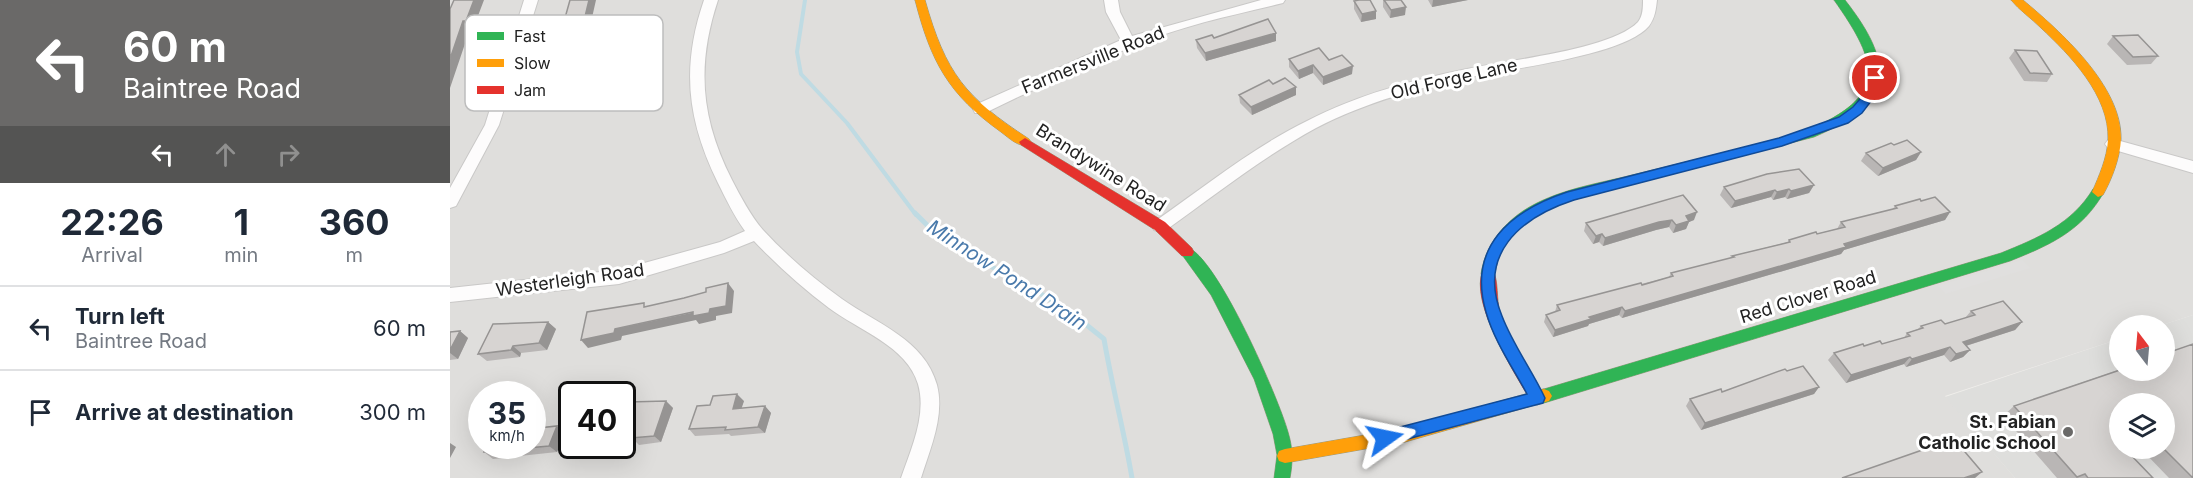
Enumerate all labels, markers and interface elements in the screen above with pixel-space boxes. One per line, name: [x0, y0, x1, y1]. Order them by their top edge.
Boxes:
legend: [465, 15, 663, 111]
text: 60 m: [123, 21, 227, 72]
street label: Farmersville Road: [1018, 21, 1167, 98]
icon: left: [24, 24, 102, 102]
text: Fast: [514, 26, 546, 46]
pin: [1849, 52, 1900, 103]
text: Slow: [514, 53, 551, 73]
street label: Old Forge Lane: [1388, 54, 1519, 103]
icon: arrive: [1858, 61, 1891, 94]
text: Baintree Road: [123, 72, 301, 105]
text: Jam: [514, 80, 546, 100]
street label: Brandywine Road: [1032, 119, 1170, 216]
icon: left: [146, 138, 179, 171]
icon: ahead: [209, 138, 242, 171]
icon: right: [272, 138, 305, 171]
text: 22:26: [60, 200, 164, 244]
text: 1: [233, 200, 249, 244]
text: 360: [319, 200, 390, 244]
water label: Minnow Pond Drain: [923, 215, 1091, 335]
text: Arrival: [81, 243, 143, 267]
text: min: [224, 243, 258, 267]
text: m: [345, 243, 363, 267]
street label: Westerleigh Road: [494, 259, 645, 300]
street label: Red Clover Road: [1737, 266, 1879, 327]
text: Turn left: [75, 303, 165, 329]
icon: left: [24, 312, 57, 345]
text: 60 m: [373, 315, 426, 341]
north arrow: [2109, 315, 2175, 381]
map controls: [2109, 315, 2175, 459]
text: Baintree Road: [75, 329, 207, 353]
speed limit sign: 40: [558, 381, 636, 459]
button: layers: [2109, 393, 2175, 459]
text: 35: [488, 395, 526, 431]
icon: arrive: [24, 396, 57, 429]
text: Arrive at destination: [75, 399, 294, 425]
text: 300 m: [359, 399, 426, 425]
position arrow: [1353, 406, 1417, 470]
place label: St. Fabian Catholic School: [1918, 411, 2056, 453]
marker: St. Fabian Catholic School: [2061, 425, 2075, 439]
text: km/h: [489, 426, 525, 445]

